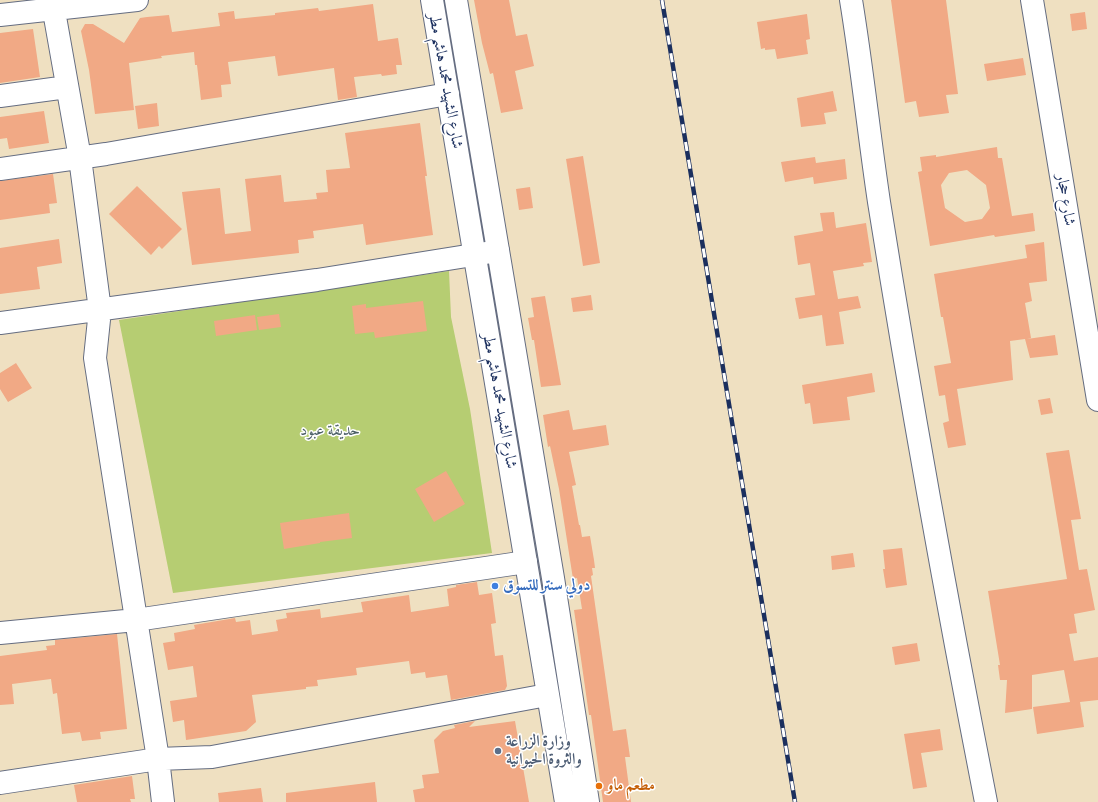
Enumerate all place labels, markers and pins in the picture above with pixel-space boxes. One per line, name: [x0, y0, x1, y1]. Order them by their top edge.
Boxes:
place label: دولي سنتر للتسوق: [503, 576, 590, 596]
marker: دولي سنتر للتسوق: [490, 581, 500, 591]
place label: وزارة الزراعة والثروة الحيوانية: [506, 732, 582, 770]
marker: وزارة الزراعة والثروة الحيوانية: [493, 746, 503, 756]
place label: مطعم ماو: [607, 776, 655, 796]
marker: مطعم ماو: [594, 781, 604, 791]

